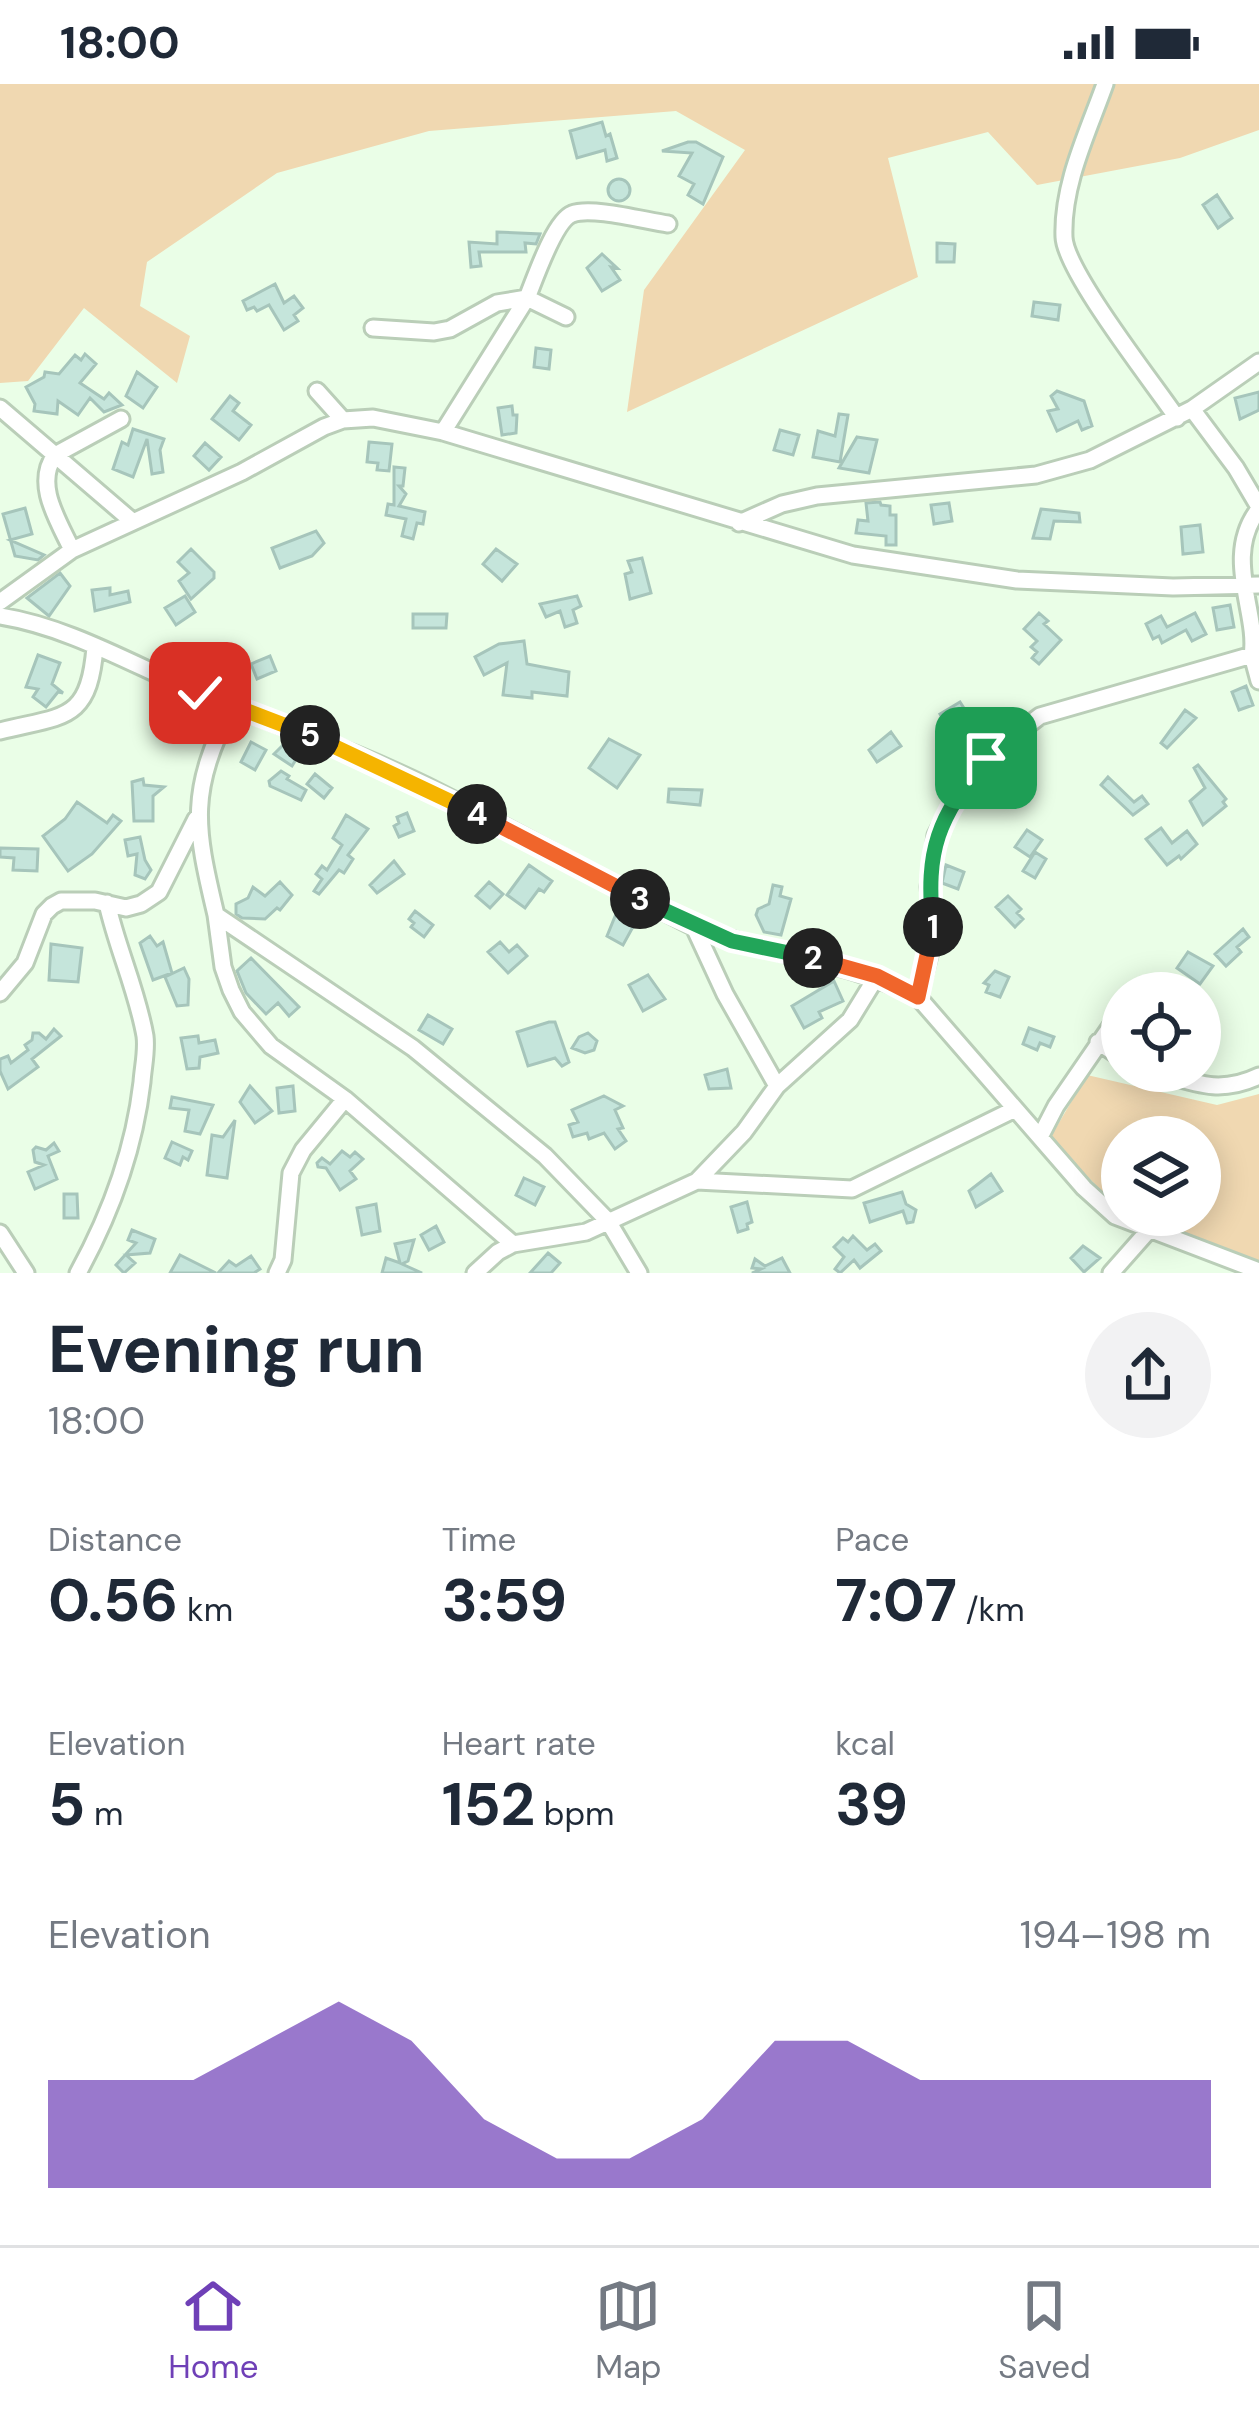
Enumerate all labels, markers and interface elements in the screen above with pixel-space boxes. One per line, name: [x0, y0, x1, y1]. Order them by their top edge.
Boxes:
text: 18:00: [60, 13, 180, 72]
pin: [149, 642, 251, 744]
icon: check: [167, 660, 233, 726]
pin: 5: [280, 705, 340, 765]
pin: [935, 707, 1037, 809]
text: 5: [300, 713, 320, 756]
icon: arrive: [953, 725, 1019, 791]
pin: 4: [447, 784, 507, 844]
text: 4: [466, 792, 488, 835]
pin: 3: [610, 869, 670, 929]
text: 3: [630, 877, 650, 920]
pin: 1: [903, 897, 963, 957]
text: 1: [927, 905, 939, 948]
pin: 2: [783, 928, 843, 988]
text: 2: [803, 936, 823, 979]
map controls: [1101, 972, 1221, 1236]
button: locate: [1101, 972, 1221, 1092]
button: layers: [1101, 1116, 1221, 1236]
text: Evening run: [48, 1307, 425, 1392]
button: share: [1085, 1312, 1211, 1438]
text: 18:00: [48, 1395, 145, 1446]
text: Distance: [48, 1518, 182, 1561]
text: Time: [442, 1518, 516, 1561]
text: Pace: [835, 1518, 909, 1561]
text: 0.56: [48, 1561, 178, 1640]
text: 3:59: [442, 1561, 567, 1640]
text: 7:07: [835, 1561, 957, 1640]
text: km: [178, 1588, 233, 1631]
text: /km: [957, 1588, 1025, 1631]
text: Elevation: [48, 1722, 186, 1765]
text: Heart rate: [442, 1722, 596, 1765]
text: kcal: [835, 1722, 895, 1765]
text: 5: [48, 1765, 85, 1844]
text: 152: [442, 1765, 535, 1844]
text: 39: [835, 1765, 908, 1844]
text: m: [85, 1792, 124, 1835]
text: bpm: [535, 1792, 615, 1835]
text: Elevation: [48, 1909, 211, 1960]
text: 194–198 m: [1020, 1909, 1211, 1960]
tab: Home: [168, 2273, 259, 2388]
tab: Map: [595, 2273, 662, 2388]
tab: Saved: [998, 2273, 1091, 2388]

